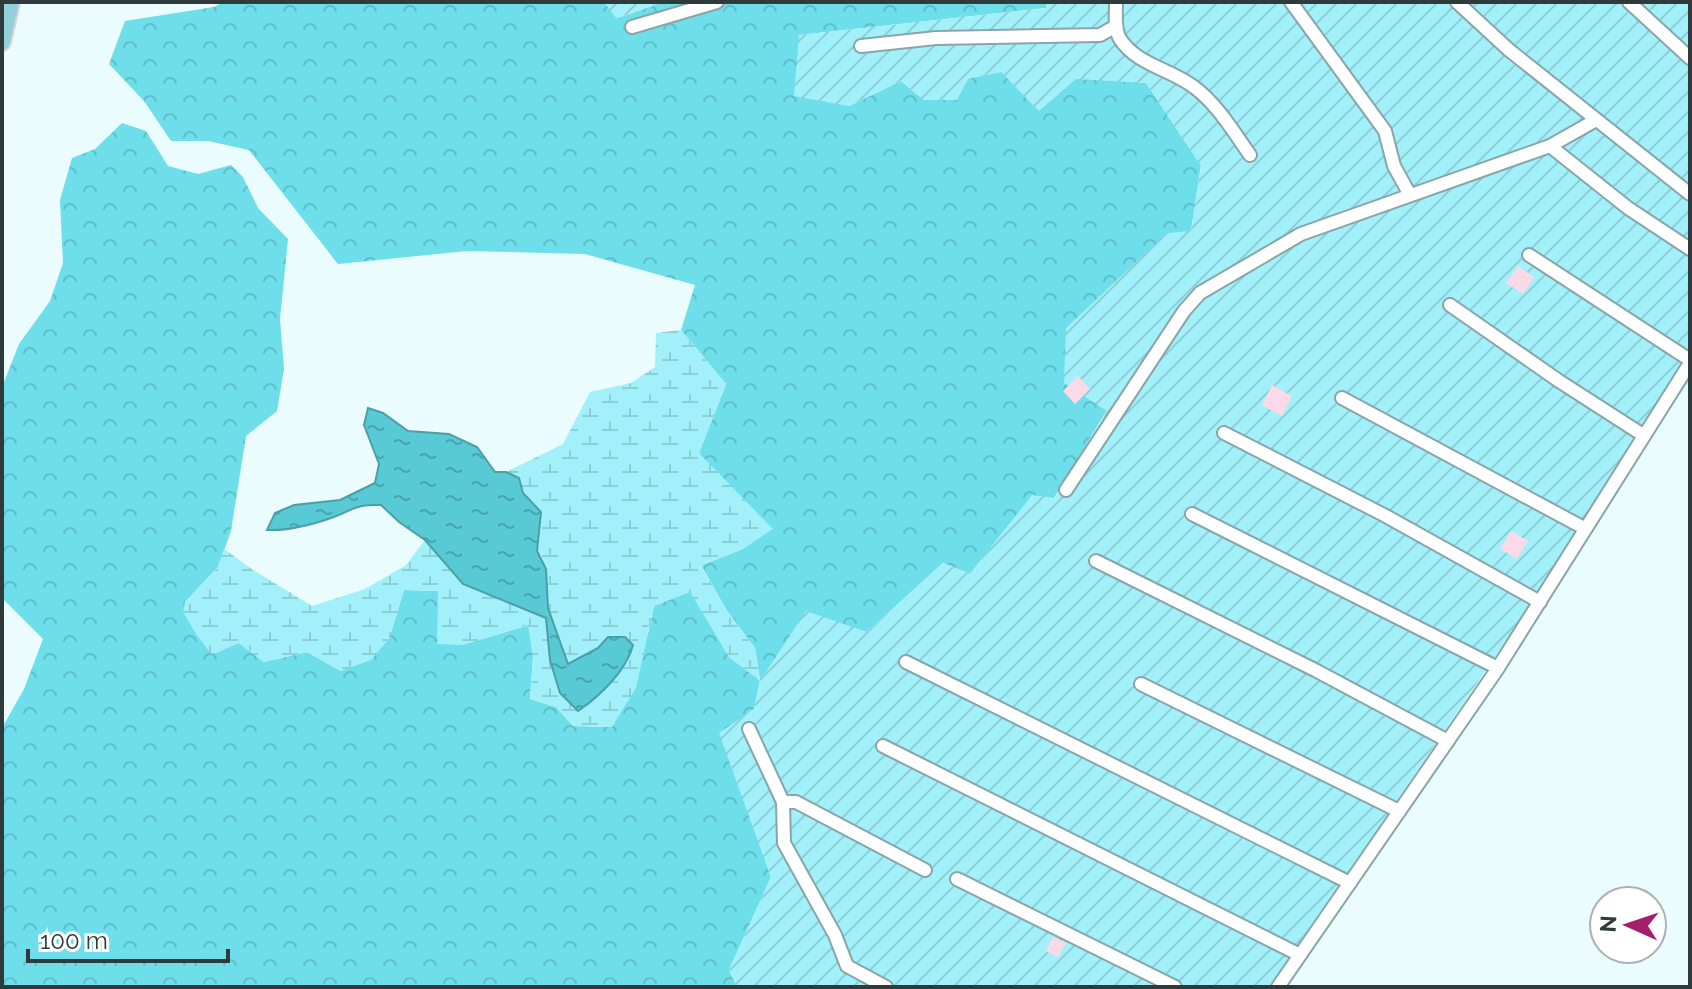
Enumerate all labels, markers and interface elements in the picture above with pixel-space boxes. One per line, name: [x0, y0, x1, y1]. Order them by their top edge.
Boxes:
north arrow: [1588, 885, 1668, 965]
scale bar: [28, 913, 228, 963]
text: N: [1595, 915, 1621, 933]
text: 100 m: [40, 926, 108, 955]

